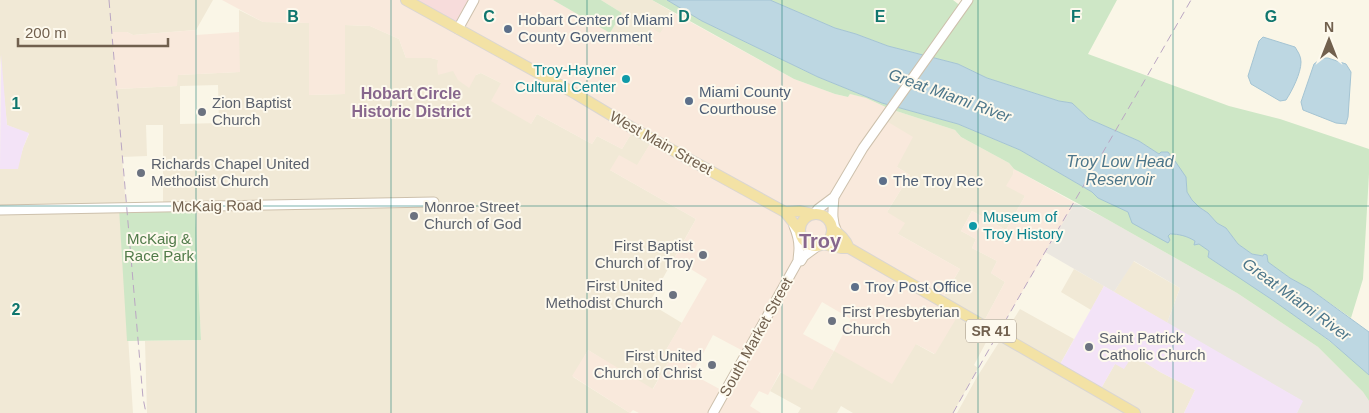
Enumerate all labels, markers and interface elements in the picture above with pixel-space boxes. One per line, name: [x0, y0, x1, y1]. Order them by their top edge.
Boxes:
text: B: [287, 8, 299, 25]
text: C: [483, 8, 495, 25]
text: D: [678, 8, 690, 25]
text: E: [875, 8, 886, 25]
text: F: [1071, 8, 1081, 25]
text: G: [1265, 8, 1277, 25]
place label: Hobart Center of Miami County Government: [518, 11, 673, 45]
scale bar: [18, 15, 168, 47]
north arrow: [1304, 15, 1354, 65]
text: N: [1324, 19, 1334, 35]
marker: Hobart Center of Miami County Government: [502, 23, 514, 35]
text: 200 m: [25, 24, 67, 41]
place label: Troy-Hayner Cultural Center: [515, 61, 616, 95]
water label: Great Miami River: [886, 65, 1014, 126]
marker: Troy-Hayner Cultural Center: [620, 73, 632, 85]
place label: Miami County Courthouse: [699, 83, 791, 117]
district label: Hobart Circle Historic District: [351, 85, 471, 120]
place label: Zion Baptist Church: [212, 94, 292, 128]
text: 1: [12, 95, 21, 112]
marker: Miami County Courthouse: [683, 95, 695, 107]
marker: Zion Baptist Church: [196, 106, 208, 118]
street label: West Main Street: [607, 107, 716, 178]
water label: Troy Low Head Reservoir: [1066, 153, 1175, 188]
place label: Richards Chapel United Methodist Church: [151, 155, 309, 189]
marker: Richards Chapel United Methodist Church: [135, 167, 147, 179]
place label: The Troy Rec: [893, 172, 984, 189]
marker: The Troy Rec: [877, 175, 889, 187]
street label: McKaig Road: [172, 196, 262, 215]
place label: Monroe Street Church of God: [424, 198, 522, 232]
place label: Museum of Troy History: [983, 208, 1064, 242]
marker: Monroe Street Church of God: [408, 210, 420, 222]
marker: Museum of Troy History: [967, 220, 979, 232]
park label: McKaig & Race Park: [124, 230, 195, 264]
district label: Troy: [799, 230, 842, 252]
place label: First Baptist Church of Troy: [595, 237, 694, 271]
marker: First Baptist Church of Troy: [697, 249, 709, 261]
water label: Great Miami River: [1240, 255, 1354, 345]
street label: South Market Street: [716, 274, 796, 399]
place label: First United Methodist Church: [545, 277, 663, 311]
place label: Troy Post Office: [865, 278, 972, 295]
marker: Troy Post Office: [849, 281, 861, 293]
marker: First United Methodist Church: [667, 289, 679, 301]
text: 2: [12, 301, 21, 318]
place label: First Presbyterian Church: [842, 303, 960, 337]
marker: First Presbyterian Church: [826, 315, 838, 327]
road number: SR 41: [966, 320, 1016, 342]
place label: Saint Patrick Catholic Church: [1099, 329, 1206, 363]
marker: Saint Patrick Catholic Church: [1083, 341, 1095, 353]
place label: First United Church of Christ: [594, 347, 703, 381]
marker: First United Church of Christ: [706, 359, 718, 371]

